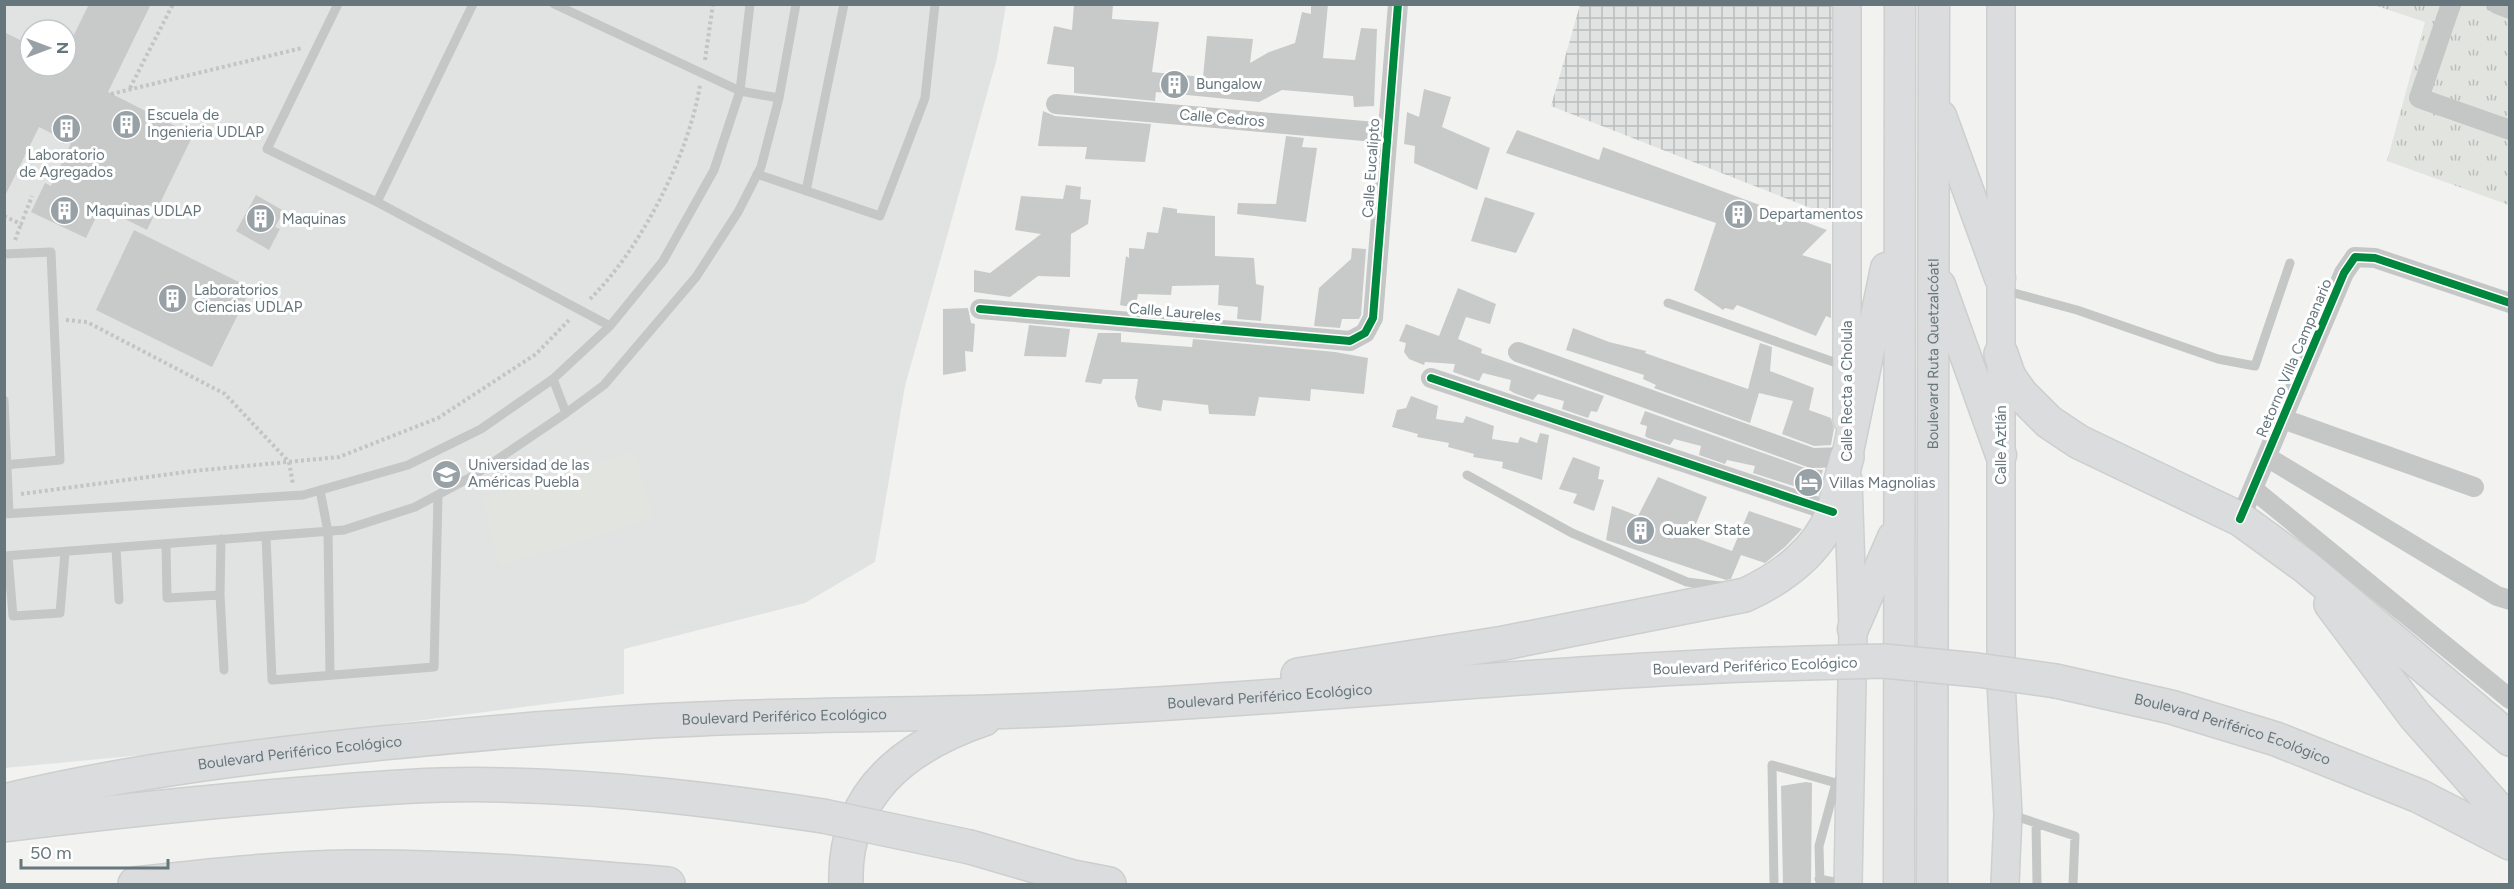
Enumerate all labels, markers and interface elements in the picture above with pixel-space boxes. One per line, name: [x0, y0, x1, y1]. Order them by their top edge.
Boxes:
north arrow: [18, 18, 78, 78]
text: N: [53, 42, 72, 54]
building icon: Bungalow: [1159, 68, 1191, 100]
place label: Bungalow: [1196, 75, 1262, 93]
street label: Calle Cedros: [1179, 105, 1265, 131]
place label: Escuela de Ingenieria UDLAP: [147, 106, 264, 141]
building icon: Escuela de Ingenieria UDLAP: [110, 108, 142, 140]
building icon: Laboratorio de Agregados: [50, 112, 82, 144]
street label: Calle Eucalipto: [1359, 117, 1383, 218]
place label: Laboratorio de Agregados: [19, 146, 113, 181]
building icon: Maquinas UDLAP: [49, 195, 81, 227]
building icon: Departamentos: [1722, 198, 1754, 230]
place label: Maquinas UDLAP: [86, 202, 201, 220]
building icon: Maquinas: [245, 203, 277, 235]
place label: Departamentos: [1759, 205, 1863, 223]
place label: Maquinas: [282, 210, 346, 228]
street label: Boulevard Ruta Quetzalcóatl: [1924, 258, 1942, 450]
street label: Retorno Villa Campanario: [2252, 276, 2336, 440]
place label: Laboratorios Ciencias UDLAP: [194, 281, 303, 316]
building icon: Laboratorios Ciencias UDLAP: [157, 283, 189, 315]
street label: Calle Laureles: [1128, 299, 1222, 325]
street label: Calle Recta a Cholula: [1838, 320, 1856, 462]
street label: Calle Aztlán: [1992, 405, 2010, 485]
place label: Universidad de las Américas Puebla: [468, 456, 589, 491]
school or university icon: Universidad de las Américas Puebla: [431, 458, 463, 490]
hotel icon: Villas Magnolias: [1792, 467, 1824, 499]
place label: Villas Magnolias: [1829, 474, 1935, 492]
building icon: Quaker State: [1625, 514, 1657, 546]
place label: Quaker State: [1662, 521, 1750, 539]
street label: Boulevard Periférico Ecológico: [1652, 653, 1858, 679]
street label: Boulevard Periférico Ecológico: [1167, 680, 1373, 712]
street label: Boulevard Periférico Ecológico: [2132, 690, 2334, 769]
street label: Boulevard Periférico Ecológico: [681, 705, 887, 729]
street label: Boulevard Periférico Ecológico: [197, 732, 403, 774]
scale bar: [21, 832, 168, 870]
text: 50 m: [30, 842, 72, 864]

